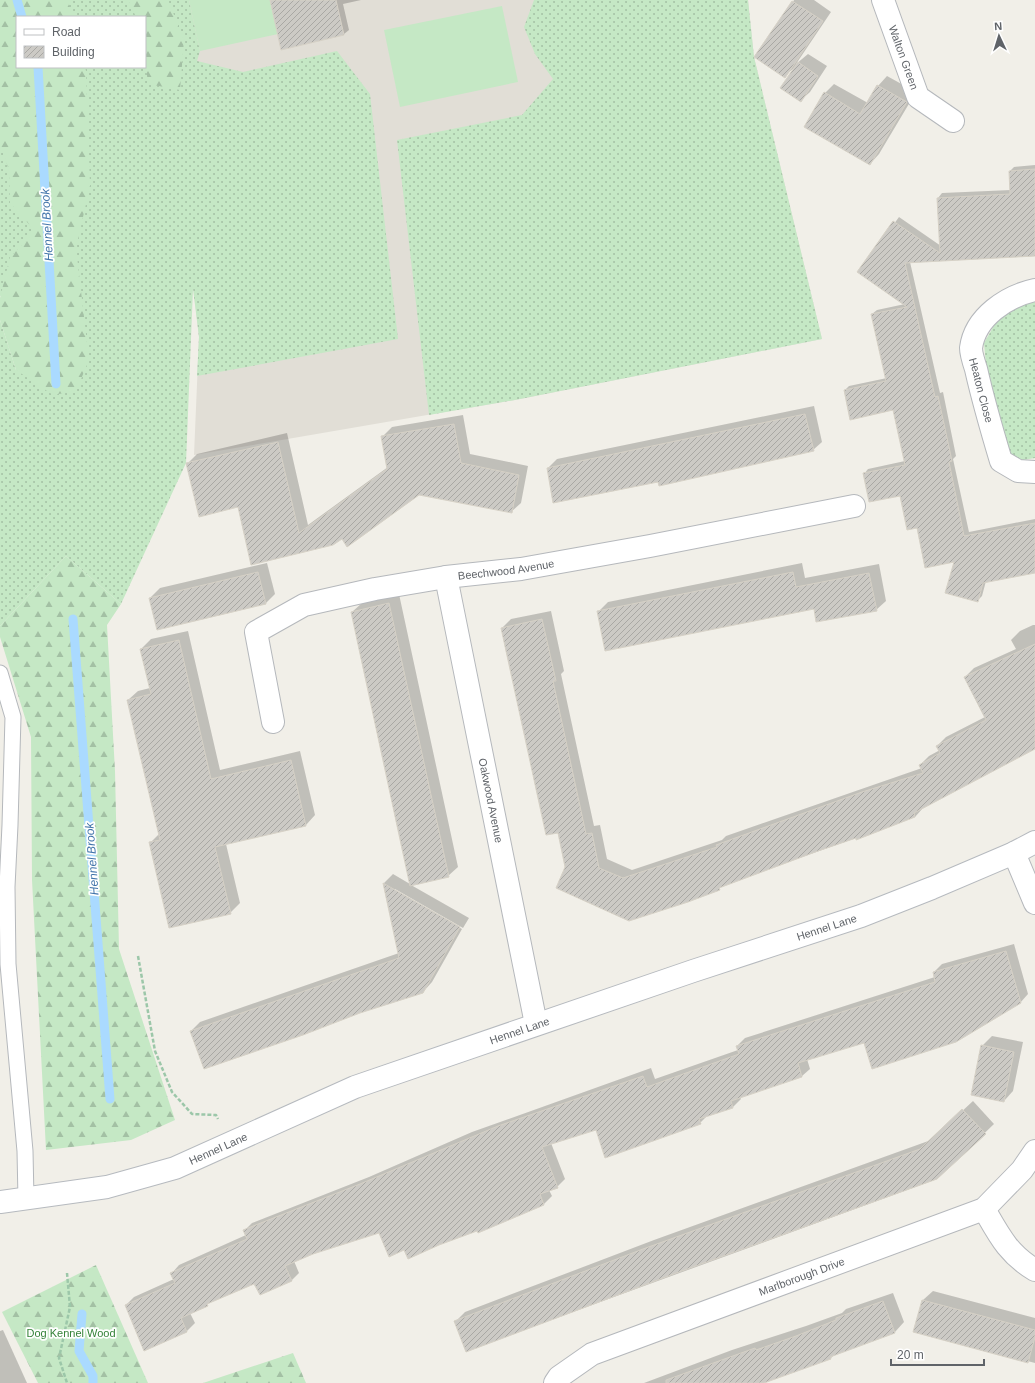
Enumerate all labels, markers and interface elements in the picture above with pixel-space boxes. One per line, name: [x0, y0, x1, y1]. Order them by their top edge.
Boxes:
legend: [16, 16, 146, 68]
north arrow: [979, 16, 1019, 56]
text: N: [994, 20, 1003, 32]
street label: Walton Green: [887, 24, 921, 91]
text: Road: [52, 25, 81, 39]
text: Building: [52, 45, 95, 59]
water label: Hennel Brook: [38, 187, 56, 262]
street label: Heaton Close: [967, 356, 995, 424]
street label: Beechwood Avenue: [457, 557, 555, 582]
street label: Oakwood Avenue: [477, 757, 505, 844]
water label: Hennel Brook: [82, 821, 102, 896]
street label: Hennel Lane: [795, 912, 858, 943]
street label: Hennel Lane: [488, 1015, 551, 1046]
street label: Hennel Lane: [187, 1130, 249, 1167]
street label: Marlborough Drive: [757, 1255, 846, 1298]
park label: Dog Kennel Wood: [26, 1327, 116, 1339]
scale bar: [891, 1341, 984, 1367]
text: 20 m: [897, 1348, 924, 1362]

